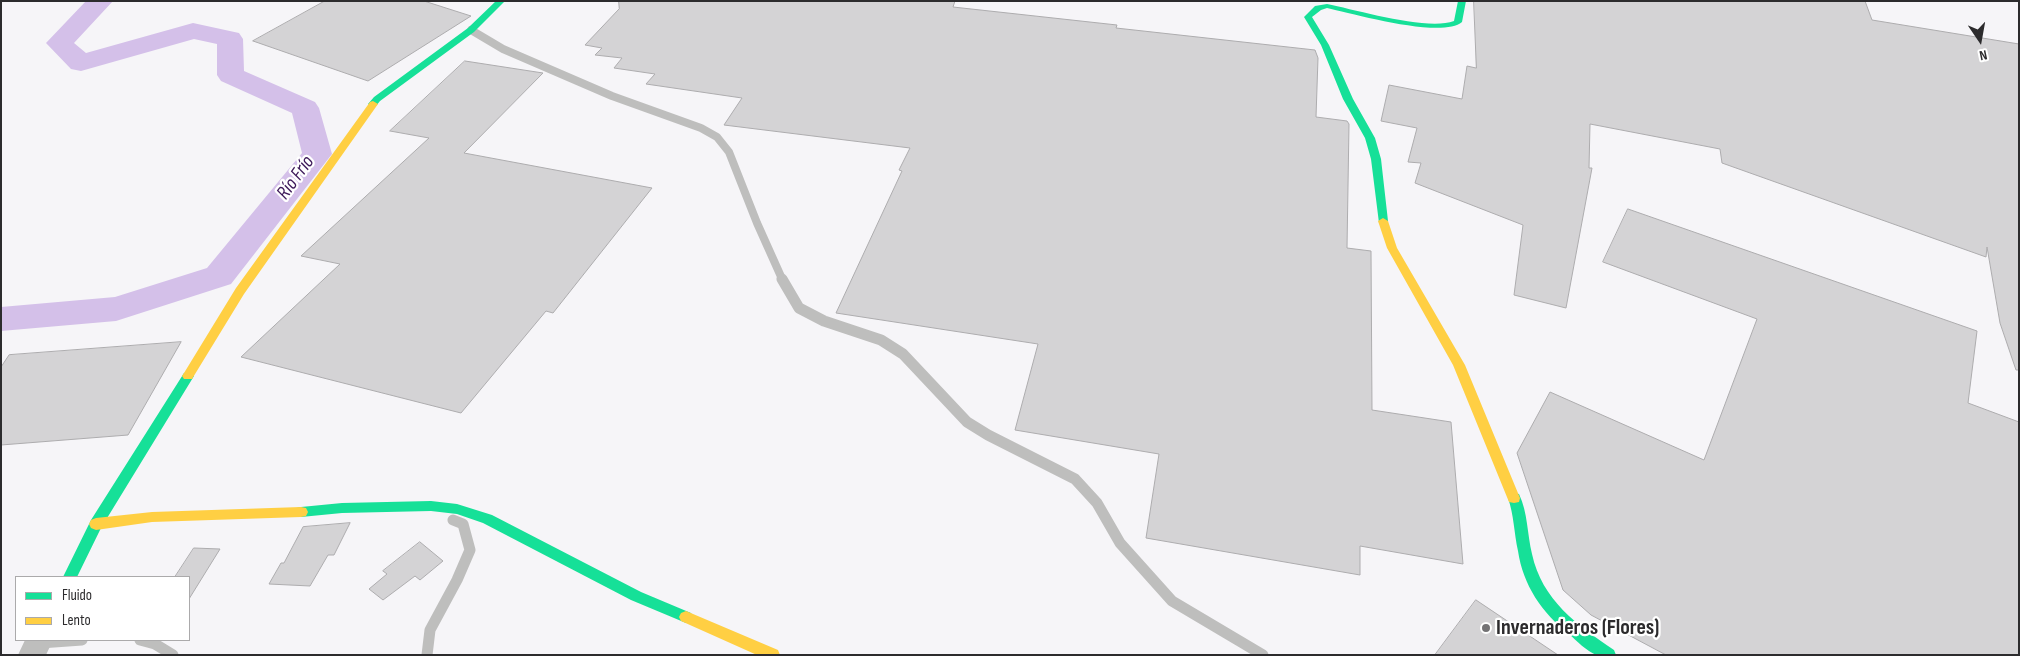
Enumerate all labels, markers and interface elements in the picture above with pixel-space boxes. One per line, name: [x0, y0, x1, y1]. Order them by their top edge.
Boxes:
north arrow: [1955, 15, 2005, 65]
text: N: [1978, 46, 1989, 64]
water label: Río Frío: [272, 151, 320, 205]
legend: [15, 576, 190, 641]
text: Fluido: [62, 586, 92, 605]
text: Lento: [62, 611, 91, 630]
place label: Invernaderos (Flores): [1496, 615, 1659, 641]
marker: Invernaderos (Flores): [1480, 622, 1492, 634]

